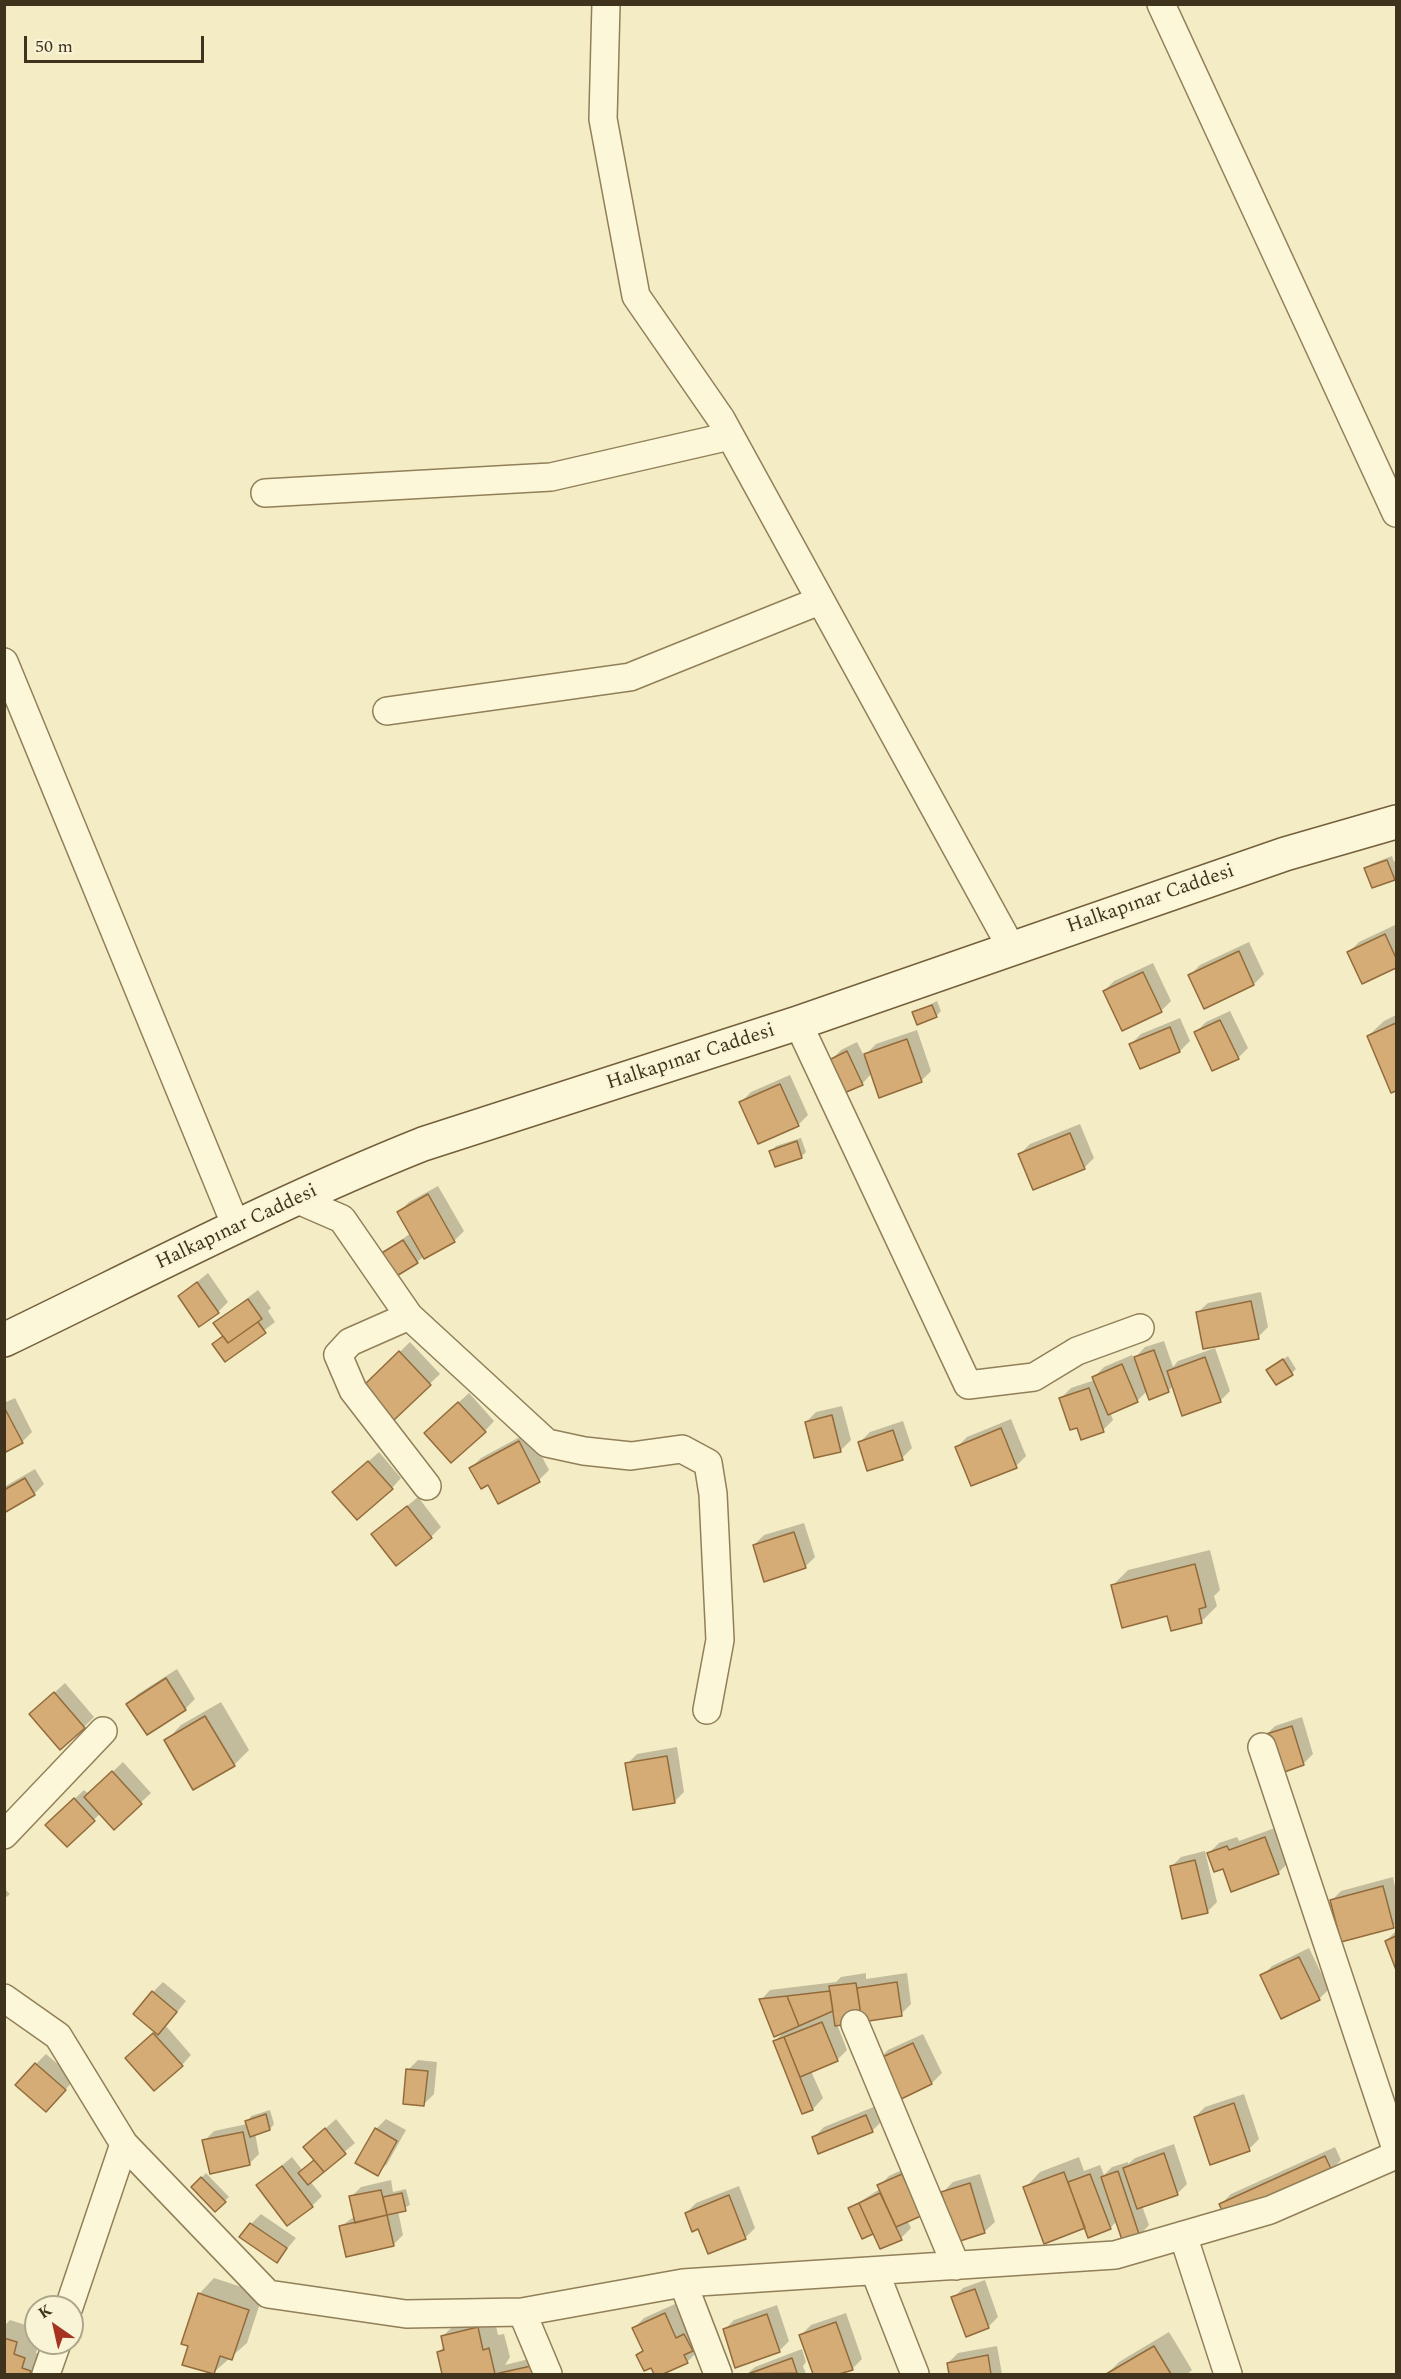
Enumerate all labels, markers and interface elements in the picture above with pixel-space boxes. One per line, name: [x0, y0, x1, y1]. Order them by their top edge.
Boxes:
scale bar: [27, 24, 207, 62]
text: 50 m: [35, 33, 73, 60]
street label: Halkapınar Caddesi: [1064, 860, 1238, 940]
street label: Halkapınar Caddesi: [604, 1019, 778, 1097]
street label: Halkapınar Caddesi: [152, 1180, 322, 1276]
north arrow: [24, 2295, 84, 2355]
text: K: [33, 2298, 57, 2325]

